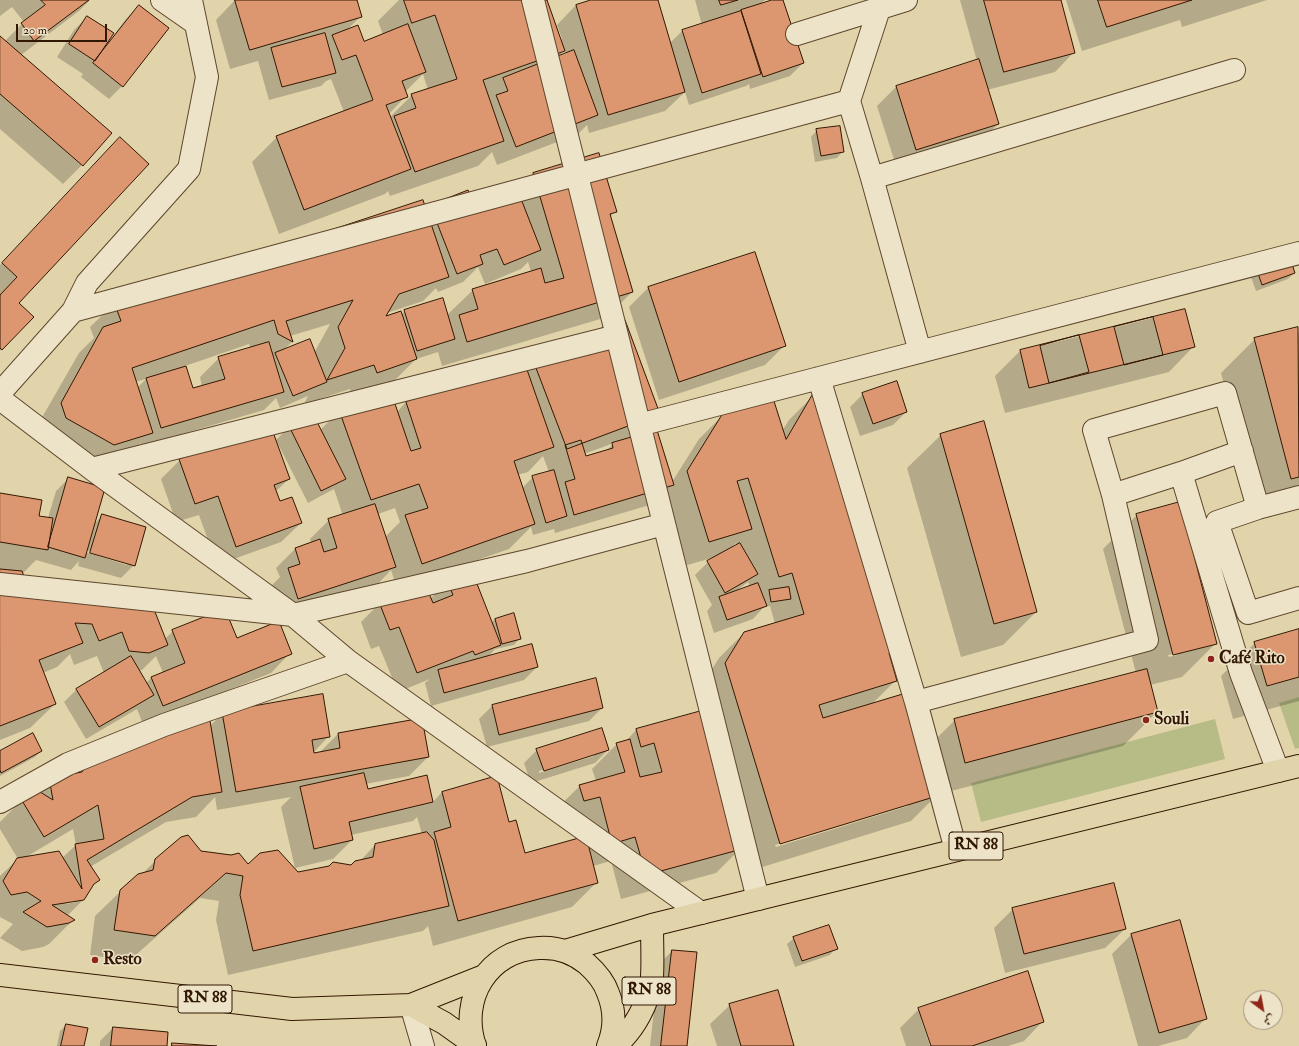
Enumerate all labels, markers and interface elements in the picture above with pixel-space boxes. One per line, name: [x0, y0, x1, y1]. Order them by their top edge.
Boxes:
scale bar: [18, 16, 109, 42]
text: 20 m: [23, 23, 47, 38]
place label: Café Rito: [1219, 649, 1285, 669]
marker: Café Rito: [1206, 654, 1216, 664]
place label: Souli: [1154, 710, 1189, 730]
marker: Souli: [1141, 715, 1151, 725]
road number: RN 88: [949, 832, 1003, 860]
place label: Resto: [103, 950, 142, 970]
marker: Resto: [90, 955, 100, 965]
road number: RN 88: [622, 977, 676, 1005]
road number: RN 88: [178, 985, 232, 1013]
north arrow: [1243, 990, 1283, 1030]
text: ش: [1261, 1011, 1277, 1028]

